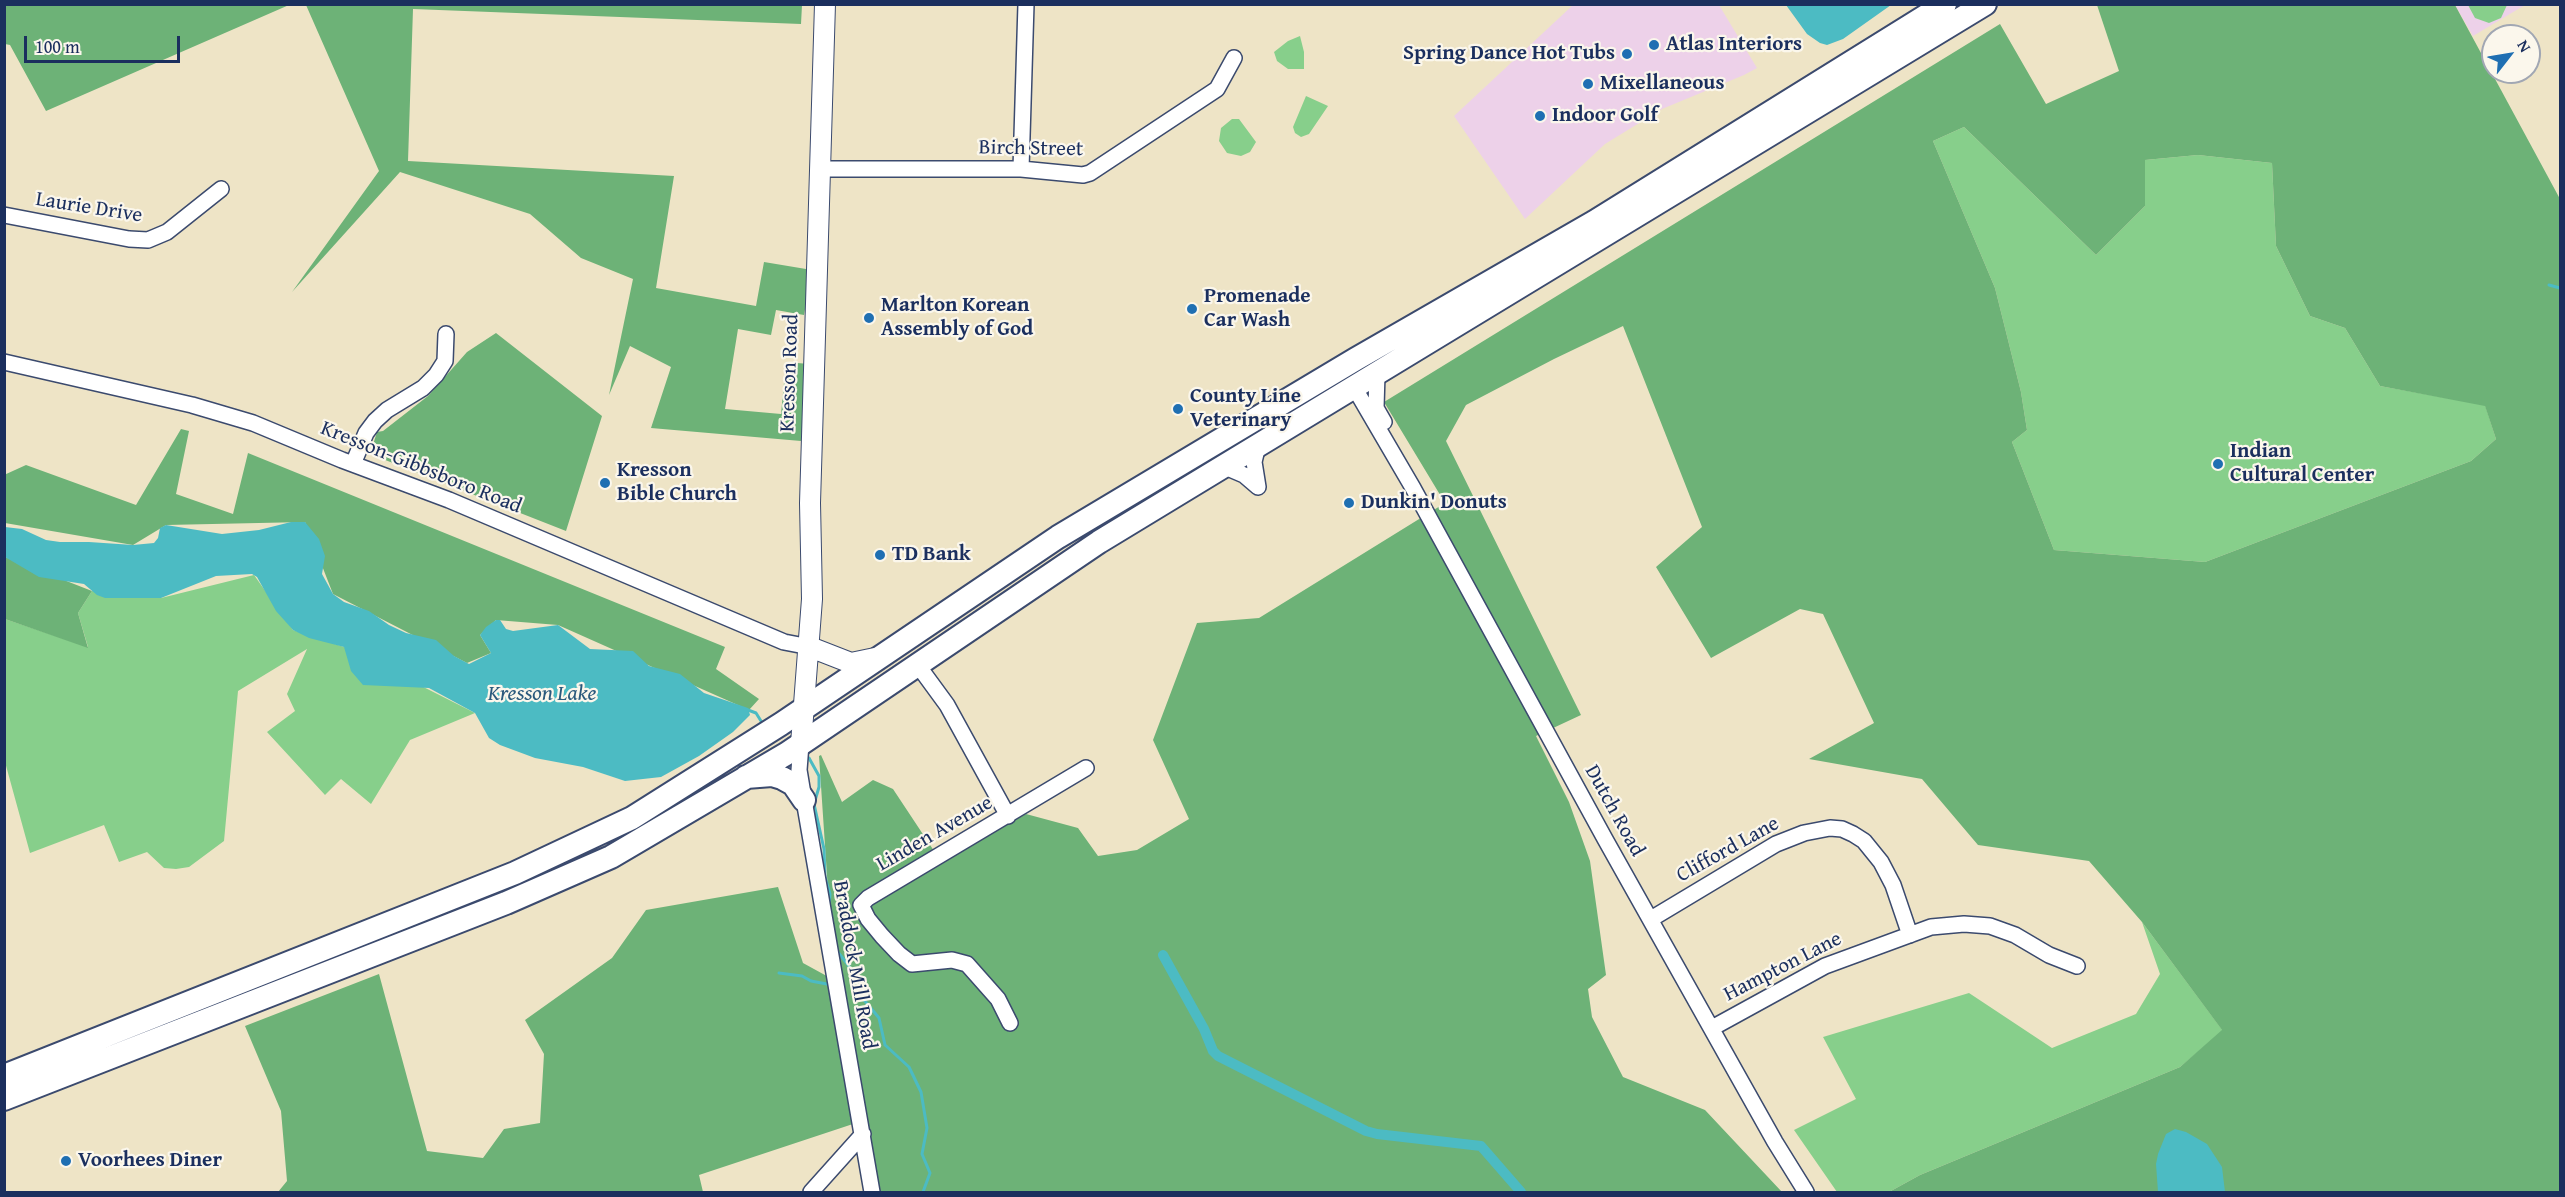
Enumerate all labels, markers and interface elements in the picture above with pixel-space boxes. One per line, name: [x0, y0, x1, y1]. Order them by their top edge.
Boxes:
scale bar: [27, 24, 183, 62]
north arrow: [2481, 24, 2541, 84]
place label: Atlas Interiors: [1666, 32, 1802, 58]
text: 100 m: [35, 33, 80, 60]
text: N: [2512, 35, 2538, 57]
marker: Atlas Interiors: [1647, 38, 1661, 52]
place label: Spring Dance Hot Tubs: [1403, 41, 1615, 67]
marker: Spring Dance Hot Tubs: [1620, 47, 1634, 61]
place label: Mixellaneous: [1600, 71, 1724, 97]
marker: Mixellaneous: [1581, 77, 1595, 91]
place label: Indoor Golf: [1552, 103, 1658, 129]
marker: Indoor Golf: [1533, 109, 1547, 123]
street label: Birch Street: [978, 135, 1084, 163]
street label: Laurie Drive: [34, 187, 144, 229]
place label: Promenade Car Wash: [1204, 284, 1311, 334]
place label: Marlton Korean Assembly of God: [881, 293, 1033, 343]
marker: Promenade Car Wash: [1185, 302, 1199, 316]
marker: Marlton Korean Assembly of God: [862, 311, 876, 325]
street label: Kresson Road: [775, 313, 805, 433]
place label: County Line Veterinary: [1190, 384, 1301, 434]
marker: County Line Veterinary: [1171, 402, 1185, 416]
street label: Kresson-Gibbsboro Road: [317, 416, 525, 520]
place label: Indian Cultural Center: [2230, 439, 2374, 489]
marker: Indian Cultural Center: [2211, 457, 2225, 471]
place label: Kresson Bible Church: [617, 458, 737, 508]
marker: Kresson Bible Church: [598, 476, 612, 490]
place label: Dunkin' Donuts: [1361, 490, 1507, 516]
marker: Dunkin' Donuts: [1342, 496, 1356, 510]
place label: TD Bank: [892, 542, 971, 568]
marker: TD Bank: [873, 548, 887, 562]
water label: Kresson Lake: [488, 681, 596, 707]
street label: Dutch Road: [1579, 761, 1649, 861]
street label: Linden Avenue: [872, 791, 998, 877]
street label: Clifford Lane: [1672, 811, 1784, 889]
street label: Braddock Mill Road: [827, 879, 881, 1051]
street label: Hampton Lane: [1720, 927, 1846, 1007]
place label: Voorhees Diner: [78, 1148, 222, 1174]
marker: Voorhees Diner: [59, 1154, 73, 1168]

